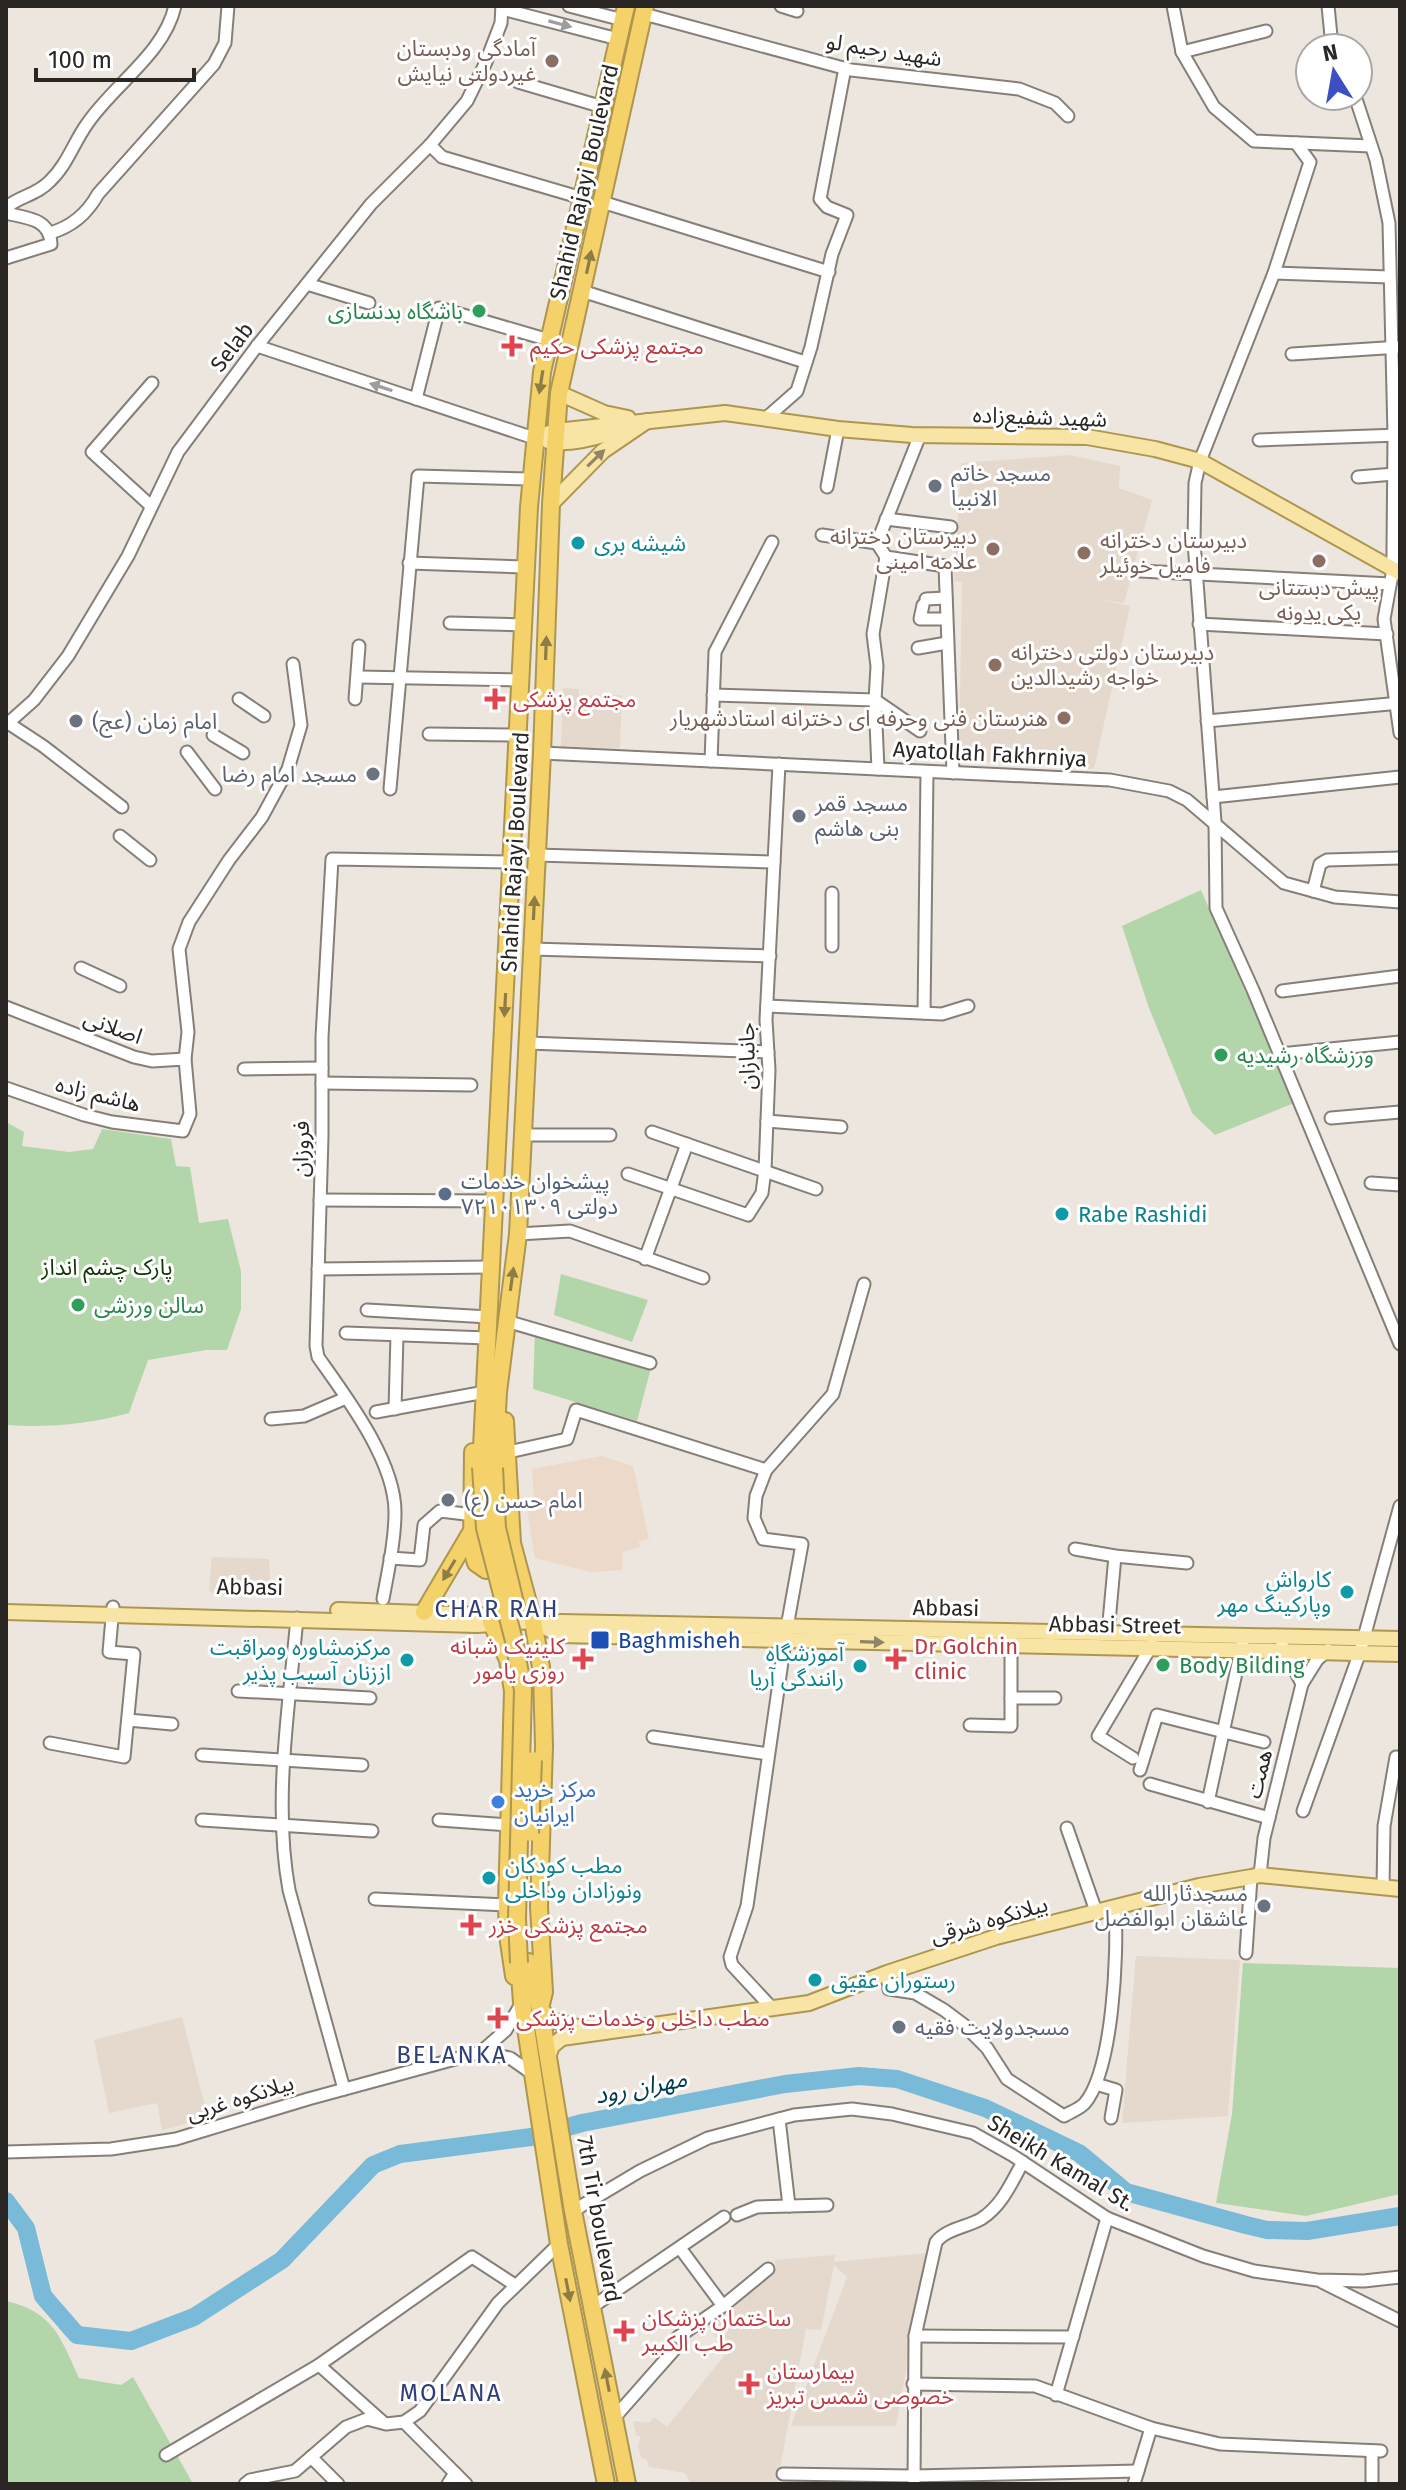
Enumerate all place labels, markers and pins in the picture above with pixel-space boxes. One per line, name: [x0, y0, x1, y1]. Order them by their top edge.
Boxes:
place label: آمادگی ودبستان غیردولتی نیایش: [397, 35, 538, 87]
marker: آمادگی ودبستان غیردولتی نیایش: [543, 52, 561, 70]
place label: باشگاه بدنسازی: [328, 298, 463, 325]
marker: باشگاه بدنسازی: [470, 302, 488, 320]
place label: مجتمع پزشکی حکیم: [530, 333, 704, 363]
marker: مجتمع پزشکی حکیم: [501, 335, 523, 357]
place label: مسجد خاتم الانبیا: [951, 460, 1051, 512]
marker: مسجد خاتم الانبیا: [926, 477, 944, 495]
place label: دبیرستان دخترانه علامه امینی: [830, 523, 977, 575]
place label: دبیرستان دخترانه فامیل خوئیلر: [1099, 527, 1247, 579]
place label: شیشه بری: [594, 530, 686, 557]
marker: شیشه بری: [569, 534, 587, 552]
marker: دبیرستان دخترانه علامه امینی: [984, 540, 1002, 558]
marker: دبیرستان دخترانه فامیل خوئیلر: [1075, 544, 1093, 562]
marker: پیش دبستانی یکی یدونه: [1310, 552, 1328, 570]
place label: پیش دبستانی یکی یدونه: [1259, 574, 1379, 626]
place label: دبیرستان دولتی دخترانه خواجه رشیدالدین: [1011, 639, 1214, 691]
marker: دبیرستان دولتی دخترانه خواجه رشیدالدین: [986, 656, 1004, 674]
place label: مجتمع پزشکی: [513, 686, 636, 716]
marker: مجتمع پزشکی: [484, 688, 506, 710]
place label: هنرستان فنی وحرفه ای دخترانه استادشهریار: [669, 705, 1048, 732]
place label: امام زمان (عج): [92, 708, 217, 738]
marker: هنرستان فنی وحرفه ای دخترانه استادشهریار: [1055, 709, 1073, 727]
marker: امام زمان (عج): [67, 712, 85, 730]
place label: مسجد امام رضا: [222, 761, 357, 791]
marker: مسجد امام رضا: [364, 765, 382, 783]
place label: مسجد قمر بنی هاشم: [814, 790, 908, 845]
marker: مسجد قمر بنی هاشم: [790, 807, 808, 825]
place label: ورزشگاه رشیدیه: [1237, 1042, 1374, 1069]
marker: ورزشگاه رشیدیه: [1212, 1046, 1230, 1064]
place label: پیشخوان خدمات دولتی ۷۲۱۰۱۳۰۹: [461, 1168, 618, 1220]
marker: پیشخوان خدمات دولتی ۷۲۱۰۱۳۰۹: [436, 1185, 454, 1203]
place label: Rabe Rashidi: [1078, 1201, 1208, 1228]
marker: Rabe Rashidi: [1053, 1205, 1071, 1223]
place label: سالن ورزشی: [94, 1292, 204, 1319]
marker: سالن ورزشی: [69, 1296, 87, 1314]
place label: امام حسن (ع): [464, 1487, 583, 1517]
marker: امام حسن (ع): [439, 1491, 457, 1509]
place label: کارواش وپارکینگ مهر: [1216, 1566, 1332, 1619]
marker: کارواش وپارکینگ مهر: [1338, 1583, 1356, 1601]
place label: Baghmisheh: [618, 1627, 741, 1654]
marker: Baghmisheh: [589, 1629, 611, 1651]
place label: کلینیک شبانه روزی یامور: [450, 1633, 566, 1685]
place label: Dr Golchin clinic: [914, 1633, 1018, 1685]
place label: مرکزمشاوره ومراقبت اززنان آسیب پذیر: [210, 1634, 391, 1687]
place label: آموزشگاه رانندگی آریا: [749, 1640, 846, 1692]
marker: کلینیک شبانه روزی یامور: [572, 1648, 594, 1670]
marker: Dr Golchin clinic: [885, 1648, 907, 1670]
marker: مرکزمشاوره ومراقبت اززنان آسیب پذیر: [398, 1651, 416, 1669]
place label: Body Bilding: [1179, 1652, 1305, 1679]
marker: Body Bilding: [1154, 1656, 1172, 1674]
marker: آموزشگاه رانندگی آریا: [851, 1657, 869, 1675]
place label: مرکز خرید ایرانیان: [514, 1776, 596, 1828]
marker: مرکز خرید ایرانیان: [489, 1793, 507, 1811]
place label: مطب کودکان ونوزادان وداخلی: [505, 1852, 642, 1904]
marker: مطب کودکان ونوزادان وداخلی: [480, 1869, 498, 1887]
place label: مسجدثارالله عاشقان ابوالفضل: [1095, 1880, 1248, 1932]
marker: مسجدثارالله عاشقان ابوالفضل: [1255, 1897, 1273, 1915]
place label: مجتمع پزشکی خزر: [488, 1912, 648, 1942]
marker: مجتمع پزشکی خزر: [460, 1914, 482, 1936]
place label: رستوران عقیق: [831, 1967, 956, 1994]
marker: رستوران عقیق: [806, 1971, 824, 1989]
place label: مطب داخلی وخدمات پزشکی: [516, 2005, 770, 2033]
marker: مطب داخلی وخدمات پزشکی: [487, 2007, 509, 2029]
place label: مسجدولایت فقیه: [915, 2014, 1070, 2041]
marker: مسجدولایت فقیه: [890, 2018, 908, 2036]
place label: ساختمان پزشکان طب الکبیر: [641, 2305, 791, 2357]
marker: ساختمان پزشکان طب الکبیر: [613, 2320, 635, 2342]
place label: بیمارستان خصوصی شمس تبریز: [766, 2358, 954, 2410]
marker: بیمارستان خصوصی شمس تبریز: [738, 2373, 760, 2395]

